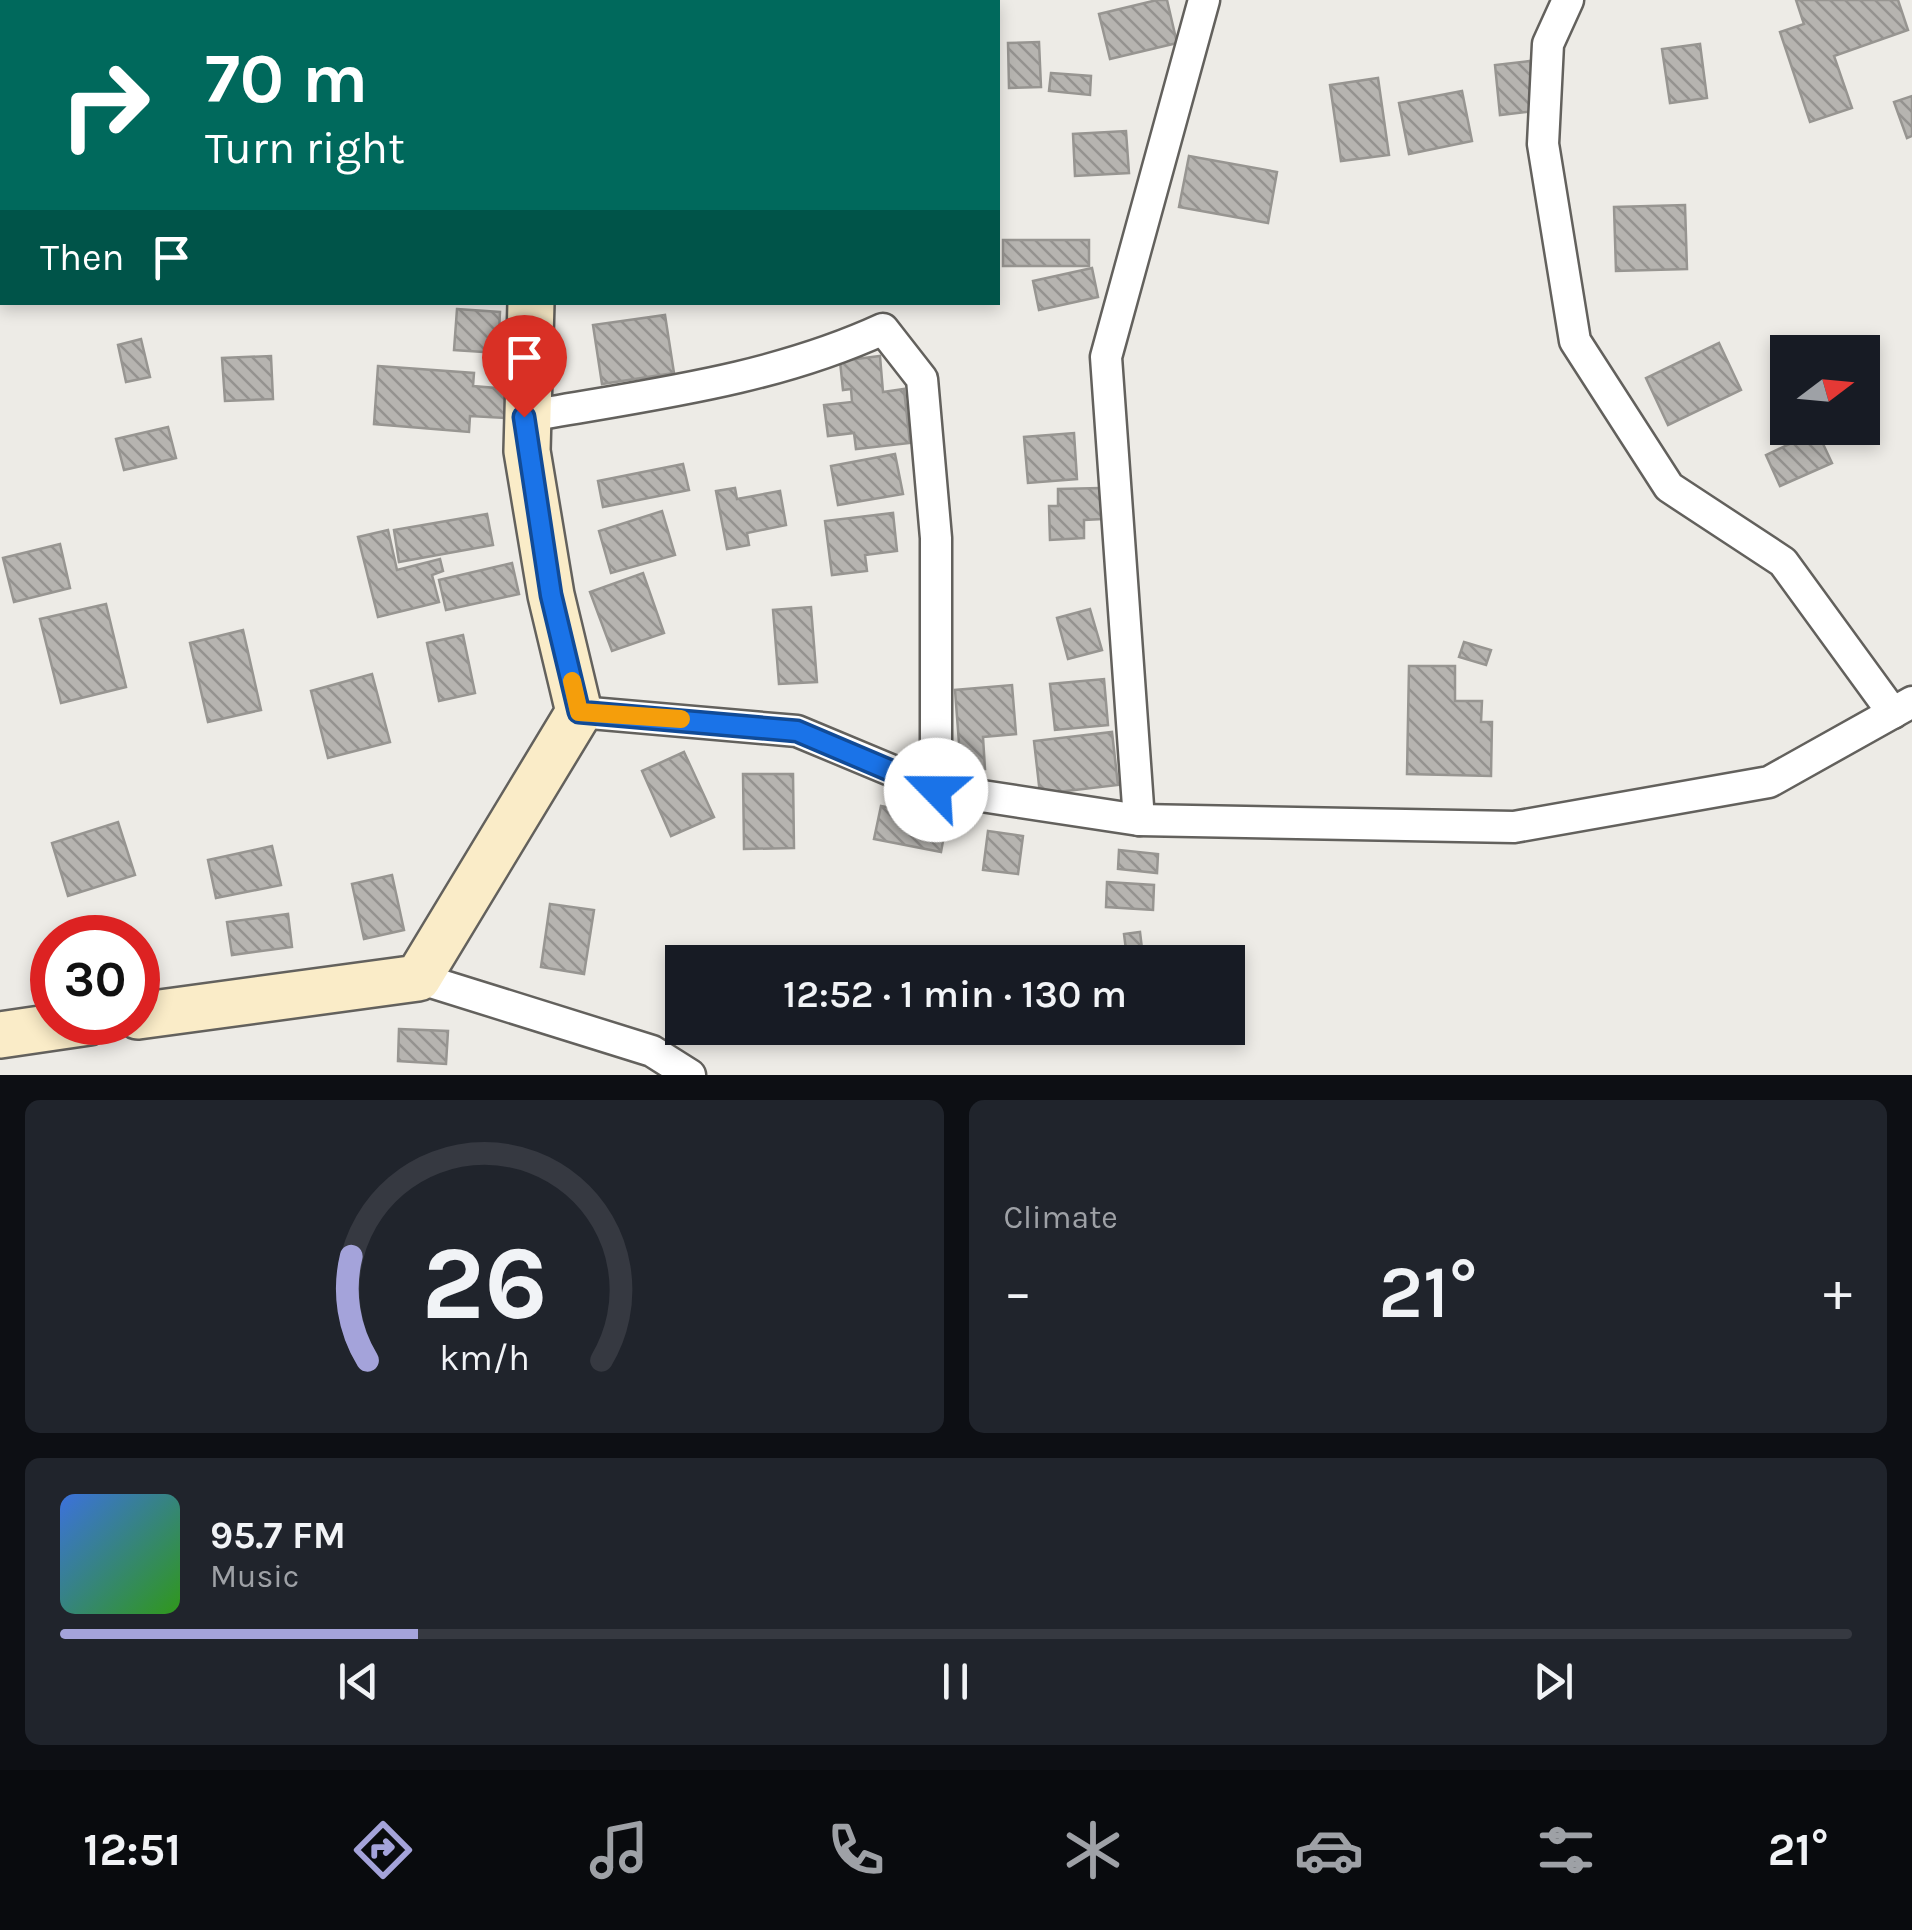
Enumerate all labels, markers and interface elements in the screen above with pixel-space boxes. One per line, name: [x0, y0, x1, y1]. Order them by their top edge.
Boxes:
text: 70 m: [205, 38, 368, 120]
icon: right: [40, 40, 170, 170]
text: Turn right: [205, 122, 405, 174]
icon: arrive: [144, 230, 199, 285]
text: Then: [40, 235, 124, 280]
pin: [482, 315, 567, 418]
icon: arrive: [497, 330, 552, 385]
north arrow: [1770, 335, 1880, 445]
map controls: [1770, 335, 1880, 445]
position arrow: [884, 738, 988, 842]
speed limit sign: 30: [30, 915, 160, 1045]
text: 12:52 · 1 min · 130 m: [783, 972, 1127, 1017]
text: Climate: [1004, 1199, 1118, 1236]
text: 26: [421, 1223, 547, 1344]
text: 21°: [1378, 1248, 1477, 1336]
text: −: [1004, 1260, 1032, 1324]
text: +: [1823, 1260, 1852, 1324]
text: km/h: [439, 1337, 530, 1379]
text: 95.7 FM: [210, 1513, 346, 1558]
text: Music: [210, 1558, 299, 1595]
icon: previous: [331, 1654, 386, 1709]
icon: pause: [928, 1654, 983, 1709]
icon: next: [1526, 1654, 1581, 1709]
icon: directions: [348, 1815, 418, 1885]
icon: music: [584, 1815, 654, 1885]
icon: phone: [821, 1815, 891, 1885]
icon: climate: [1058, 1815, 1128, 1885]
icon: car: [1294, 1815, 1364, 1885]
icon: filters: [1531, 1815, 1601, 1885]
text: 12:51: [83, 1824, 181, 1876]
text: 21°: [1768, 1824, 1829, 1876]

